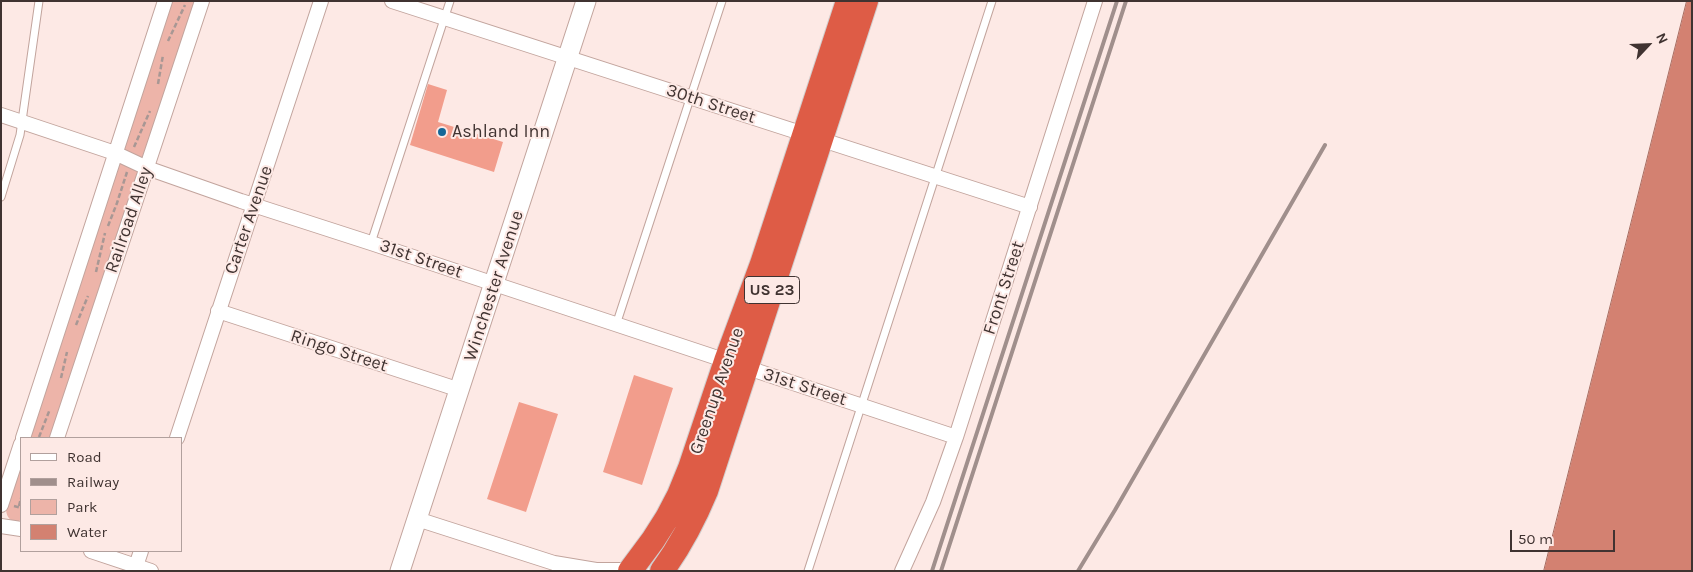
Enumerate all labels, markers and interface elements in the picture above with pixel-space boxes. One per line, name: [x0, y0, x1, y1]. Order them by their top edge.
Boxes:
north arrow: [1623, 20, 1673, 70]
text: N: [1652, 30, 1672, 47]
street label: 30th Street: [664, 79, 758, 129]
place label: Ashland Inn: [452, 121, 550, 143]
marker: Ashland Inn: [436, 126, 448, 138]
street label: Carter Avenue: [220, 163, 278, 277]
street label: Railroad Alley: [101, 164, 157, 276]
street label: Winchester Avenue: [459, 208, 529, 364]
street label: 31st Street: [377, 235, 465, 283]
street label: Front Street: [979, 238, 1029, 338]
road number: US 23: [744, 276, 800, 304]
street label: Ringo Street: [288, 325, 390, 377]
street label: Greenup Avenue: [685, 325, 749, 457]
street label: 31st Street: [761, 363, 849, 411]
legend: [20, 437, 182, 552]
text: Road: [67, 448, 102, 466]
text: Railway: [67, 473, 119, 491]
text: Park: [67, 498, 97, 516]
scale bar: [1513, 520, 1618, 552]
text: Water: [67, 523, 107, 541]
text: 50 m: [1518, 530, 1553, 548]

